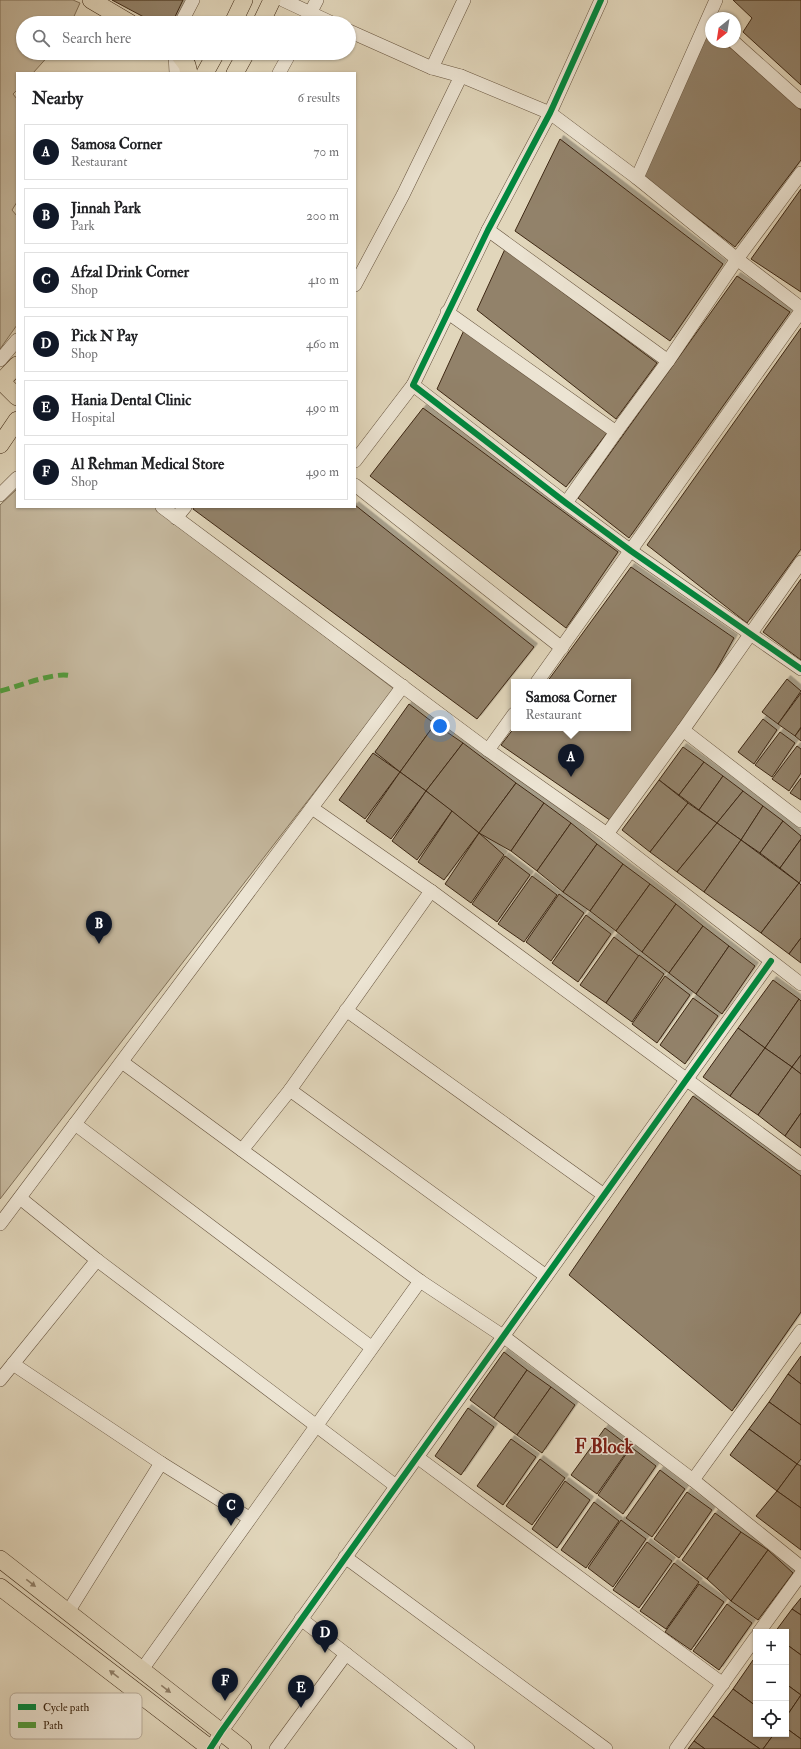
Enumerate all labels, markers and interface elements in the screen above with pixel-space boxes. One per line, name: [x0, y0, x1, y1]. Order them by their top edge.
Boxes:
north arrow: [705, 12, 741, 48]
search box: [16, 16, 356, 60]
icon: search: [30, 27, 52, 49]
text: Search here: [62, 29, 131, 48]
text: Nearby: [32, 88, 83, 109]
text: 6 results: [297, 90, 340, 106]
text: Samosa Corner: [71, 135, 162, 154]
text: A: [42, 144, 50, 160]
text: 70 m: [314, 144, 339, 160]
text: Restaurant: [71, 154, 127, 170]
text: Jinnah Park: [71, 199, 141, 218]
text: B: [42, 208, 50, 224]
text: 200 m: [306, 208, 339, 224]
text: Park: [71, 218, 95, 234]
text: Afzal Drink Corner: [71, 263, 189, 282]
text: C: [41, 272, 51, 288]
text: 410 m: [308, 272, 339, 288]
text: Shop: [71, 282, 98, 298]
text: Pick N Pay: [71, 327, 138, 346]
text: D: [41, 336, 51, 352]
text: 460 m: [306, 336, 339, 352]
text: Shop: [71, 346, 98, 362]
text: Hania Dental Clinic: [71, 391, 191, 410]
text: E: [41, 400, 51, 416]
text: 490 m: [306, 400, 339, 416]
text: Hospital: [71, 410, 115, 426]
text: Al Rehman Medical Store: [71, 455, 224, 474]
text: F: [42, 464, 50, 480]
text: 490 m: [306, 464, 339, 480]
text: Shop: [71, 474, 98, 490]
popup: [511, 679, 631, 731]
text: Samosa Corner: [525, 688, 617, 707]
text: Restaurant: [525, 707, 582, 723]
your location: [430, 716, 450, 736]
pin: A: [558, 744, 584, 777]
pin: B: [86, 911, 112, 944]
district label: F Block: [575, 1435, 634, 1459]
pin: C: [218, 1493, 244, 1526]
one-way arrow: [25, 1578, 36, 1587]
pin: D: [312, 1620, 338, 1653]
map controls: [753, 1629, 789, 1737]
button: +: [753, 1629, 789, 1665]
button: −: [753, 1665, 789, 1701]
pin: F: [212, 1668, 238, 1701]
one-way arrow: [108, 1670, 119, 1678]
pin: E: [288, 1675, 314, 1708]
one-way arrow: [160, 1685, 171, 1694]
legend: [10, 1693, 142, 1739]
text: Cycle path: [43, 1701, 89, 1715]
button: locate: [753, 1701, 789, 1737]
text: Path: [43, 1719, 63, 1732]

